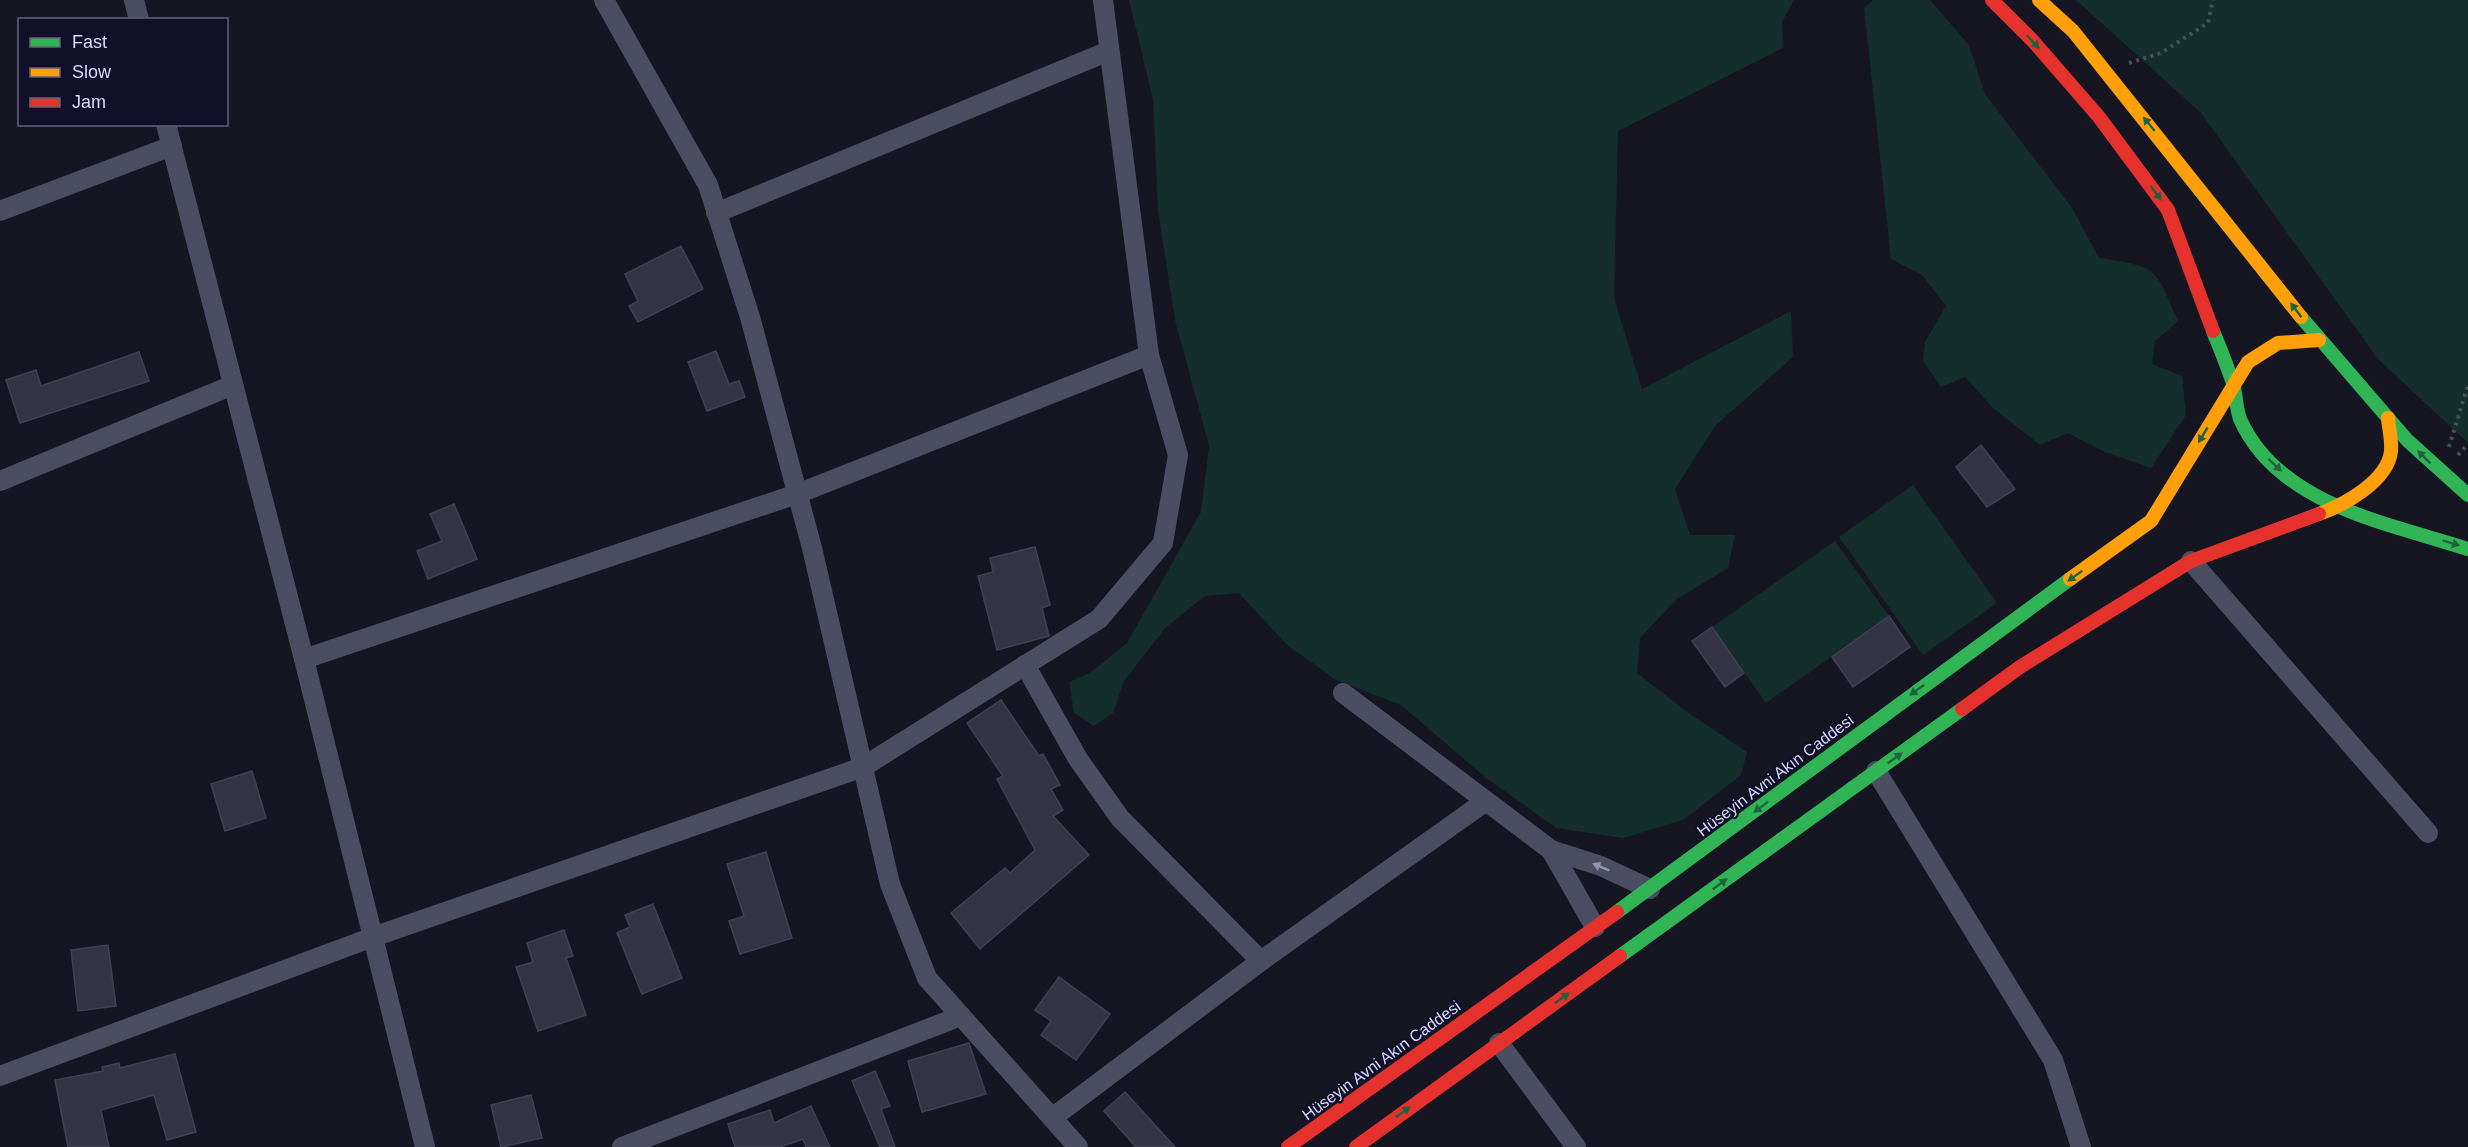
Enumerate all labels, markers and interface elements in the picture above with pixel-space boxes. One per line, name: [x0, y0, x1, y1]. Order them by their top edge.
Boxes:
legend: [18, 18, 228, 126]
text: Fast: [72, 32, 107, 52]
one-way arrow: [2026, 34, 2039, 49]
text: Slow: [72, 62, 112, 82]
text: Jam: [72, 92, 106, 112]
one-way arrow: [2143, 117, 2156, 132]
one-way arrow: [2150, 185, 2162, 201]
one-way arrow: [2290, 303, 2302, 318]
one-way arrow: [2197, 427, 2208, 443]
one-way arrow: [2418, 450, 2432, 464]
one-way arrow: [2267, 458, 2282, 471]
one-way arrow: [2442, 539, 2460, 548]
one-way arrow: [2067, 570, 2083, 582]
one-way arrow: [1909, 684, 1924, 696]
street label: Hüseyin Avni Akın Caddesi: [1694, 711, 1857, 840]
one-way arrow: [1887, 752, 1902, 764]
one-way arrow: [1753, 801, 1768, 813]
one-way arrow: [1592, 862, 1610, 872]
one-way arrow: [1711, 878, 1727, 890]
one-way arrow: [1553, 992, 1569, 1004]
street label: Hüseyin Avni Akın Caddesi: [1299, 997, 1464, 1123]
one-way arrow: [1396, 1107, 1411, 1119]

